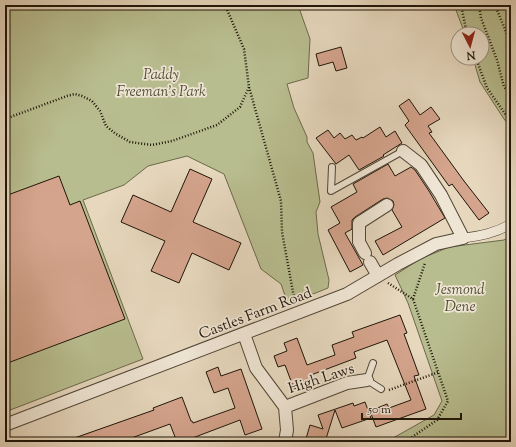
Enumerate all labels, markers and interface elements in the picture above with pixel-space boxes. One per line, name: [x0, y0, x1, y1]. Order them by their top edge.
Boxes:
north arrow: [450, 26, 490, 66]
text: N: [466, 46, 477, 63]
park label: Paddy Freeman's Park: [116, 65, 206, 103]
park label: Jesmond Dene: [434, 280, 485, 318]
street label: Castles Farm Road: [196, 283, 316, 346]
street label: High Laws: [286, 359, 357, 400]
scale bar: [362, 395, 461, 421]
text: 50 m: [367, 401, 391, 419]

